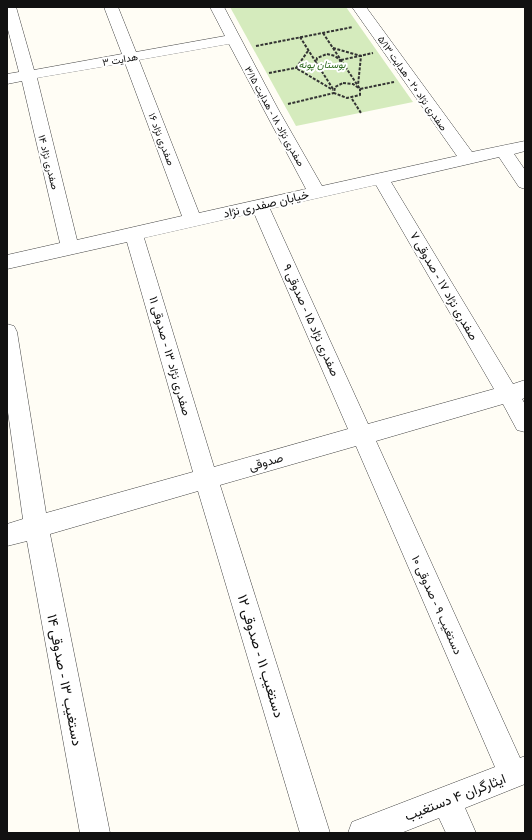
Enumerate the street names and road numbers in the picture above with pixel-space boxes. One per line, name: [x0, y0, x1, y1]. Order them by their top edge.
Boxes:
street label: صفدری نژاد ۲۰ - هدایت ۵/۱۳: [375, 34, 450, 133]
street label: هدایت ۳: [101, 51, 139, 69]
street label: صفدری نژاد ۱۸ - هدایت ۳/۱۵: [242, 64, 307, 169]
street label: صفدری نژاد ۱۶: [146, 111, 177, 167]
street label: صفدری نژاد ۱۴: [35, 134, 61, 191]
street label: خیابان صفدری نژاد: [222, 187, 310, 222]
street label: صفدری نژاد ۱۷ - صدوقی ۷: [406, 229, 481, 343]
street label: صفدری نژاد ۱۵ - صدوقی ۹: [279, 262, 342, 379]
street label: صفدری نژاد ۱۳ - صدوقی ۱۱: [145, 295, 194, 418]
street label: صدوقی: [247, 450, 285, 475]
street label: دستغیب ۹ - صدوقی ۱۰: [408, 553, 465, 657]
street label: دستغیب ۱۱ - صدوقی ۱۲: [234, 593, 286, 720]
street label: دستغیب ۱۳ - صدوقی ۱۴: [43, 613, 85, 748]
street label: ایثارگران ۴ دستغیب: [402, 771, 508, 825]

